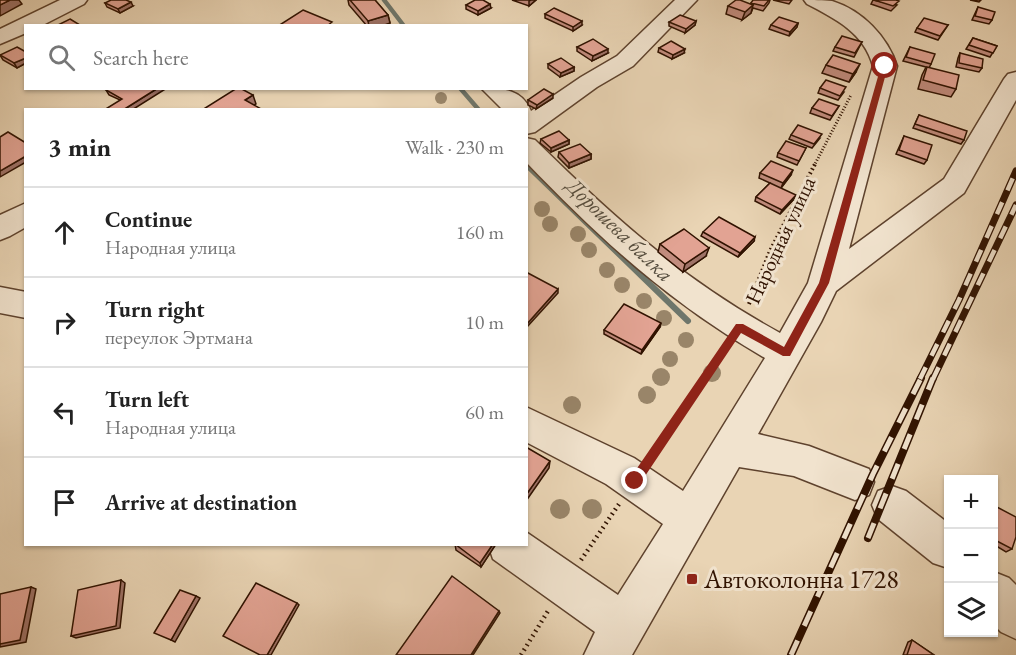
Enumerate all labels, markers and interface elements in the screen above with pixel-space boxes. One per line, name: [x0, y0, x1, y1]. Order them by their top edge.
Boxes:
search box: [24, 24, 528, 90]
icon: search: [45, 41, 78, 74]
text: Search here: [93, 43, 188, 72]
route start: [871, 52, 897, 78]
text: 3 min: [48, 130, 111, 164]
text: Walk · 230 m: [405, 134, 504, 160]
water label: Дорошева балка: [559, 170, 680, 288]
street label: Народная улица: [739, 171, 822, 308]
text: Continue: [105, 205, 192, 234]
icon: ahead: [48, 216, 81, 249]
text: 160 m: [456, 219, 504, 245]
text: Народная улица: [105, 234, 236, 260]
text: Turn right: [105, 295, 204, 324]
icon: right: [48, 306, 81, 339]
text: 10 m: [465, 309, 504, 335]
text: переулок Эртмана: [105, 324, 253, 350]
text: Turn left: [105, 385, 189, 414]
icon: left: [48, 396, 81, 429]
text: 60 m: [465, 399, 504, 425]
text: Народная улица: [105, 414, 236, 440]
route end: [621, 467, 647, 493]
map controls: [944, 475, 998, 637]
button: +: [944, 475, 998, 529]
icon: arrive: [48, 486, 81, 519]
text: Arrive at destination: [105, 488, 297, 517]
button: −: [944, 529, 998, 583]
place label: Автоколонна 1728: [703, 562, 899, 596]
marker: Автоколонна 1728: [685, 572, 699, 586]
button: layers: [944, 583, 998, 637]

